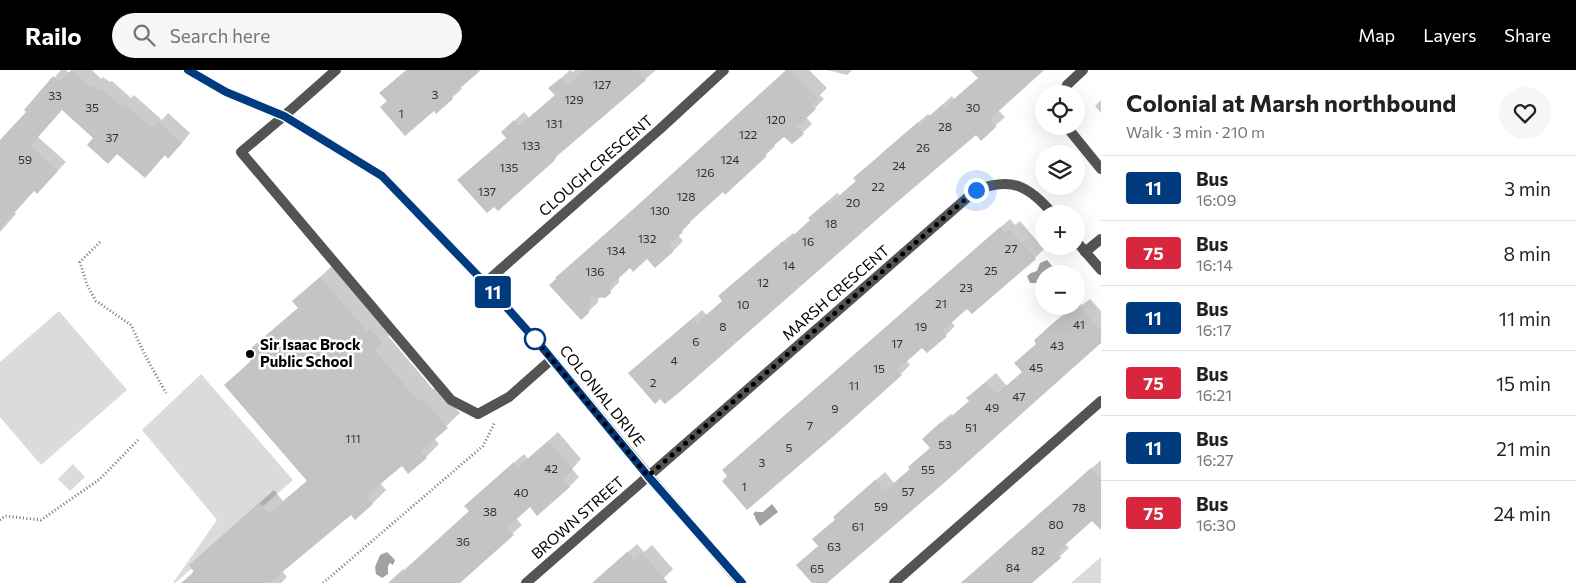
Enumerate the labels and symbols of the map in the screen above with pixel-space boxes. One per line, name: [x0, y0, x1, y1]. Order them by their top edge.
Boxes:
house number: 127: [593, 77, 611, 91]
house number: 3: [432, 87, 439, 101]
house number: 33: [48, 88, 62, 102]
house number: 129: [564, 92, 584, 106]
house number: 35: [85, 100, 99, 114]
house number: 30: [966, 100, 981, 114]
house number: 1: [398, 106, 404, 120]
street label: CLOUGH CRESCENT: [535, 111, 656, 220]
house number: 120: [766, 112, 786, 126]
house number: 131: [545, 116, 563, 130]
house number: 28: [938, 119, 952, 133]
house number: 122: [739, 127, 758, 141]
house number: 37: [105, 130, 119, 144]
house number: 133: [522, 138, 541, 152]
house number: 26: [916, 140, 930, 154]
house number: 59: [18, 152, 32, 166]
house number: 124: [721, 152, 739, 166]
house number: 24: [892, 158, 906, 172]
house number: 135: [500, 160, 519, 174]
house number: 126: [695, 165, 715, 179]
your location: [964, 178, 989, 203]
house number: 22: [871, 179, 885, 193]
house number: 137: [478, 184, 496, 198]
house number: 128: [676, 189, 696, 203]
house number: 20: [846, 195, 860, 209]
house number: 130: [650, 203, 670, 217]
house number: 18: [825, 216, 837, 230]
house number: 132: [638, 231, 657, 245]
house number: 16: [802, 234, 814, 248]
street label: MARSH CRESCENT: [778, 241, 893, 344]
house number: 27: [1005, 241, 1017, 255]
house number: 134: [606, 243, 626, 257]
house number: 14: [783, 258, 795, 272]
house number: 25: [984, 263, 998, 277]
house number: 136: [585, 264, 605, 278]
house number: 12: [757, 275, 769, 289]
line badge: 11: [470, 276, 516, 308]
house number: 23: [959, 280, 973, 294]
house number: 21: [935, 296, 947, 310]
house number: 10: [737, 297, 750, 311]
house number: 41: [1073, 317, 1085, 331]
house number: 8: [719, 319, 727, 333]
house number: 19: [915, 319, 927, 333]
unlabelled marker: [524, 328, 546, 350]
house number: 6: [692, 334, 700, 348]
place label: Sir Isaac Brock Public School: [260, 335, 361, 370]
house number: 17: [891, 336, 903, 350]
house number: 43: [1050, 338, 1064, 352]
street label: COLONIAL DRIVE: [556, 341, 649, 450]
marker: Sir Isaac Brock Public School: [244, 348, 256, 360]
house number: 4: [670, 353, 678, 367]
house number: 45: [1029, 360, 1043, 374]
house number: 15: [873, 361, 885, 375]
house number: 2: [650, 375, 657, 389]
house number: 11: [849, 378, 859, 392]
house number: 47: [1012, 389, 1026, 403]
house number: 49: [985, 400, 999, 414]
house number: 9: [831, 401, 839, 415]
house number: 7: [807, 418, 813, 432]
house number: 51: [965, 420, 977, 434]
house number: 111: [345, 431, 361, 445]
house number: 53: [938, 437, 952, 451]
house number: 5: [786, 440, 793, 454]
house number: 3: [759, 455, 766, 469]
house number: 42: [544, 461, 558, 475]
house number: 55: [921, 462, 935, 476]
street label: BROWN STREET: [527, 472, 628, 562]
house number: 1: [741, 479, 747, 493]
house number: 57: [901, 484, 915, 498]
house number: 40: [513, 485, 529, 499]
house number: 59: [874, 499, 888, 513]
house number: 78: [1072, 500, 1086, 514]
house number: 38: [483, 504, 497, 518]
house number: 80: [1048, 517, 1064, 531]
house number: 61: [852, 519, 864, 533]
house number: 36: [456, 534, 470, 548]
house number: 63: [827, 539, 841, 553]
house number: 82: [1031, 543, 1045, 557]
house number: 84: [1006, 560, 1020, 574]
house number: 65: [810, 561, 824, 575]

